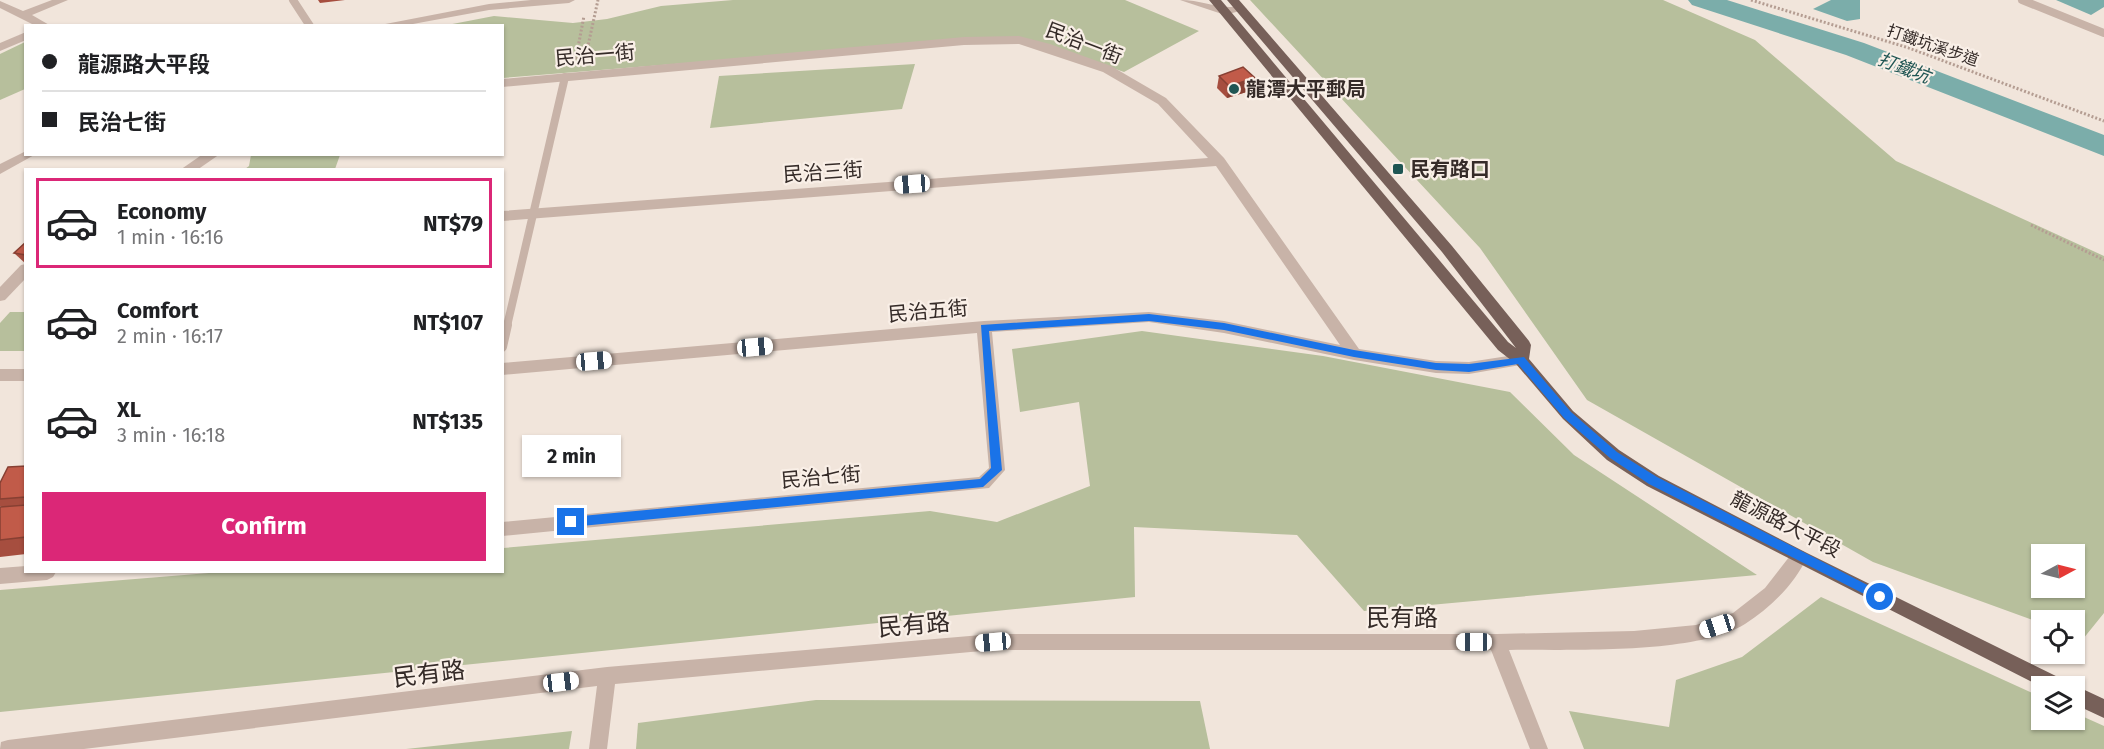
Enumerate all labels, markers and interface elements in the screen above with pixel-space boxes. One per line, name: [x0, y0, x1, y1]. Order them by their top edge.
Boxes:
street label: 民治一街: [1042, 17, 1126, 69]
street label: 打鐵坑溪步道: [1884, 20, 1982, 70]
street label: 民治一街: [554, 40, 636, 70]
water label: 打鐵坑: [1875, 48, 1933, 88]
text: 龍源路大平段: [78, 51, 210, 78]
place label: 龍潭大平郵局: [1246, 77, 1366, 101]
marker: 龍潭大平郵局: [1227, 82, 1241, 96]
text: 民治七街: [78, 109, 166, 136]
street label: 民治三街: [782, 157, 864, 187]
place label: 民有路口: [1410, 157, 1490, 181]
marker: 民有路口: [1391, 162, 1405, 176]
car: [893, 174, 931, 194]
icon: car: [45, 196, 99, 250]
text: Economy: [117, 198, 206, 225]
text: NT$79: [423, 210, 483, 237]
text: 1 min · 16:16: [117, 225, 224, 249]
icon: car: [45, 295, 99, 349]
street label: 民治五街: [887, 296, 969, 326]
text: Comfort: [117, 297, 198, 324]
text: NT$107: [413, 309, 483, 336]
text: 2 min · 16:17: [117, 324, 223, 348]
car: [736, 336, 774, 358]
car: [575, 350, 613, 372]
icon: car: [45, 394, 99, 448]
text: XL: [117, 396, 141, 423]
text: NT$135: [412, 408, 483, 435]
text: 3 min · 16:18: [117, 423, 225, 447]
callout: 2 min: [522, 435, 620, 477]
text: 2 min: [547, 444, 596, 468]
street label: 民治七街: [780, 462, 862, 492]
street label: 龍源路大平段: [1727, 486, 1845, 562]
button: Confirm: [42, 492, 486, 561]
route end: [557, 508, 584, 535]
north arrow: [2031, 544, 2085, 598]
map controls: [2031, 544, 2085, 730]
route start: [1866, 583, 1893, 610]
street label: 民有路: [1366, 604, 1438, 632]
street label: 民有路: [877, 608, 951, 642]
button: locate: [2031, 610, 2085, 664]
car: [1697, 612, 1737, 640]
car: [974, 631, 1012, 653]
car: [1456, 633, 1492, 651]
street label: 民有路: [392, 656, 466, 692]
car: [542, 671, 580, 693]
button: layers: [2031, 676, 2085, 730]

